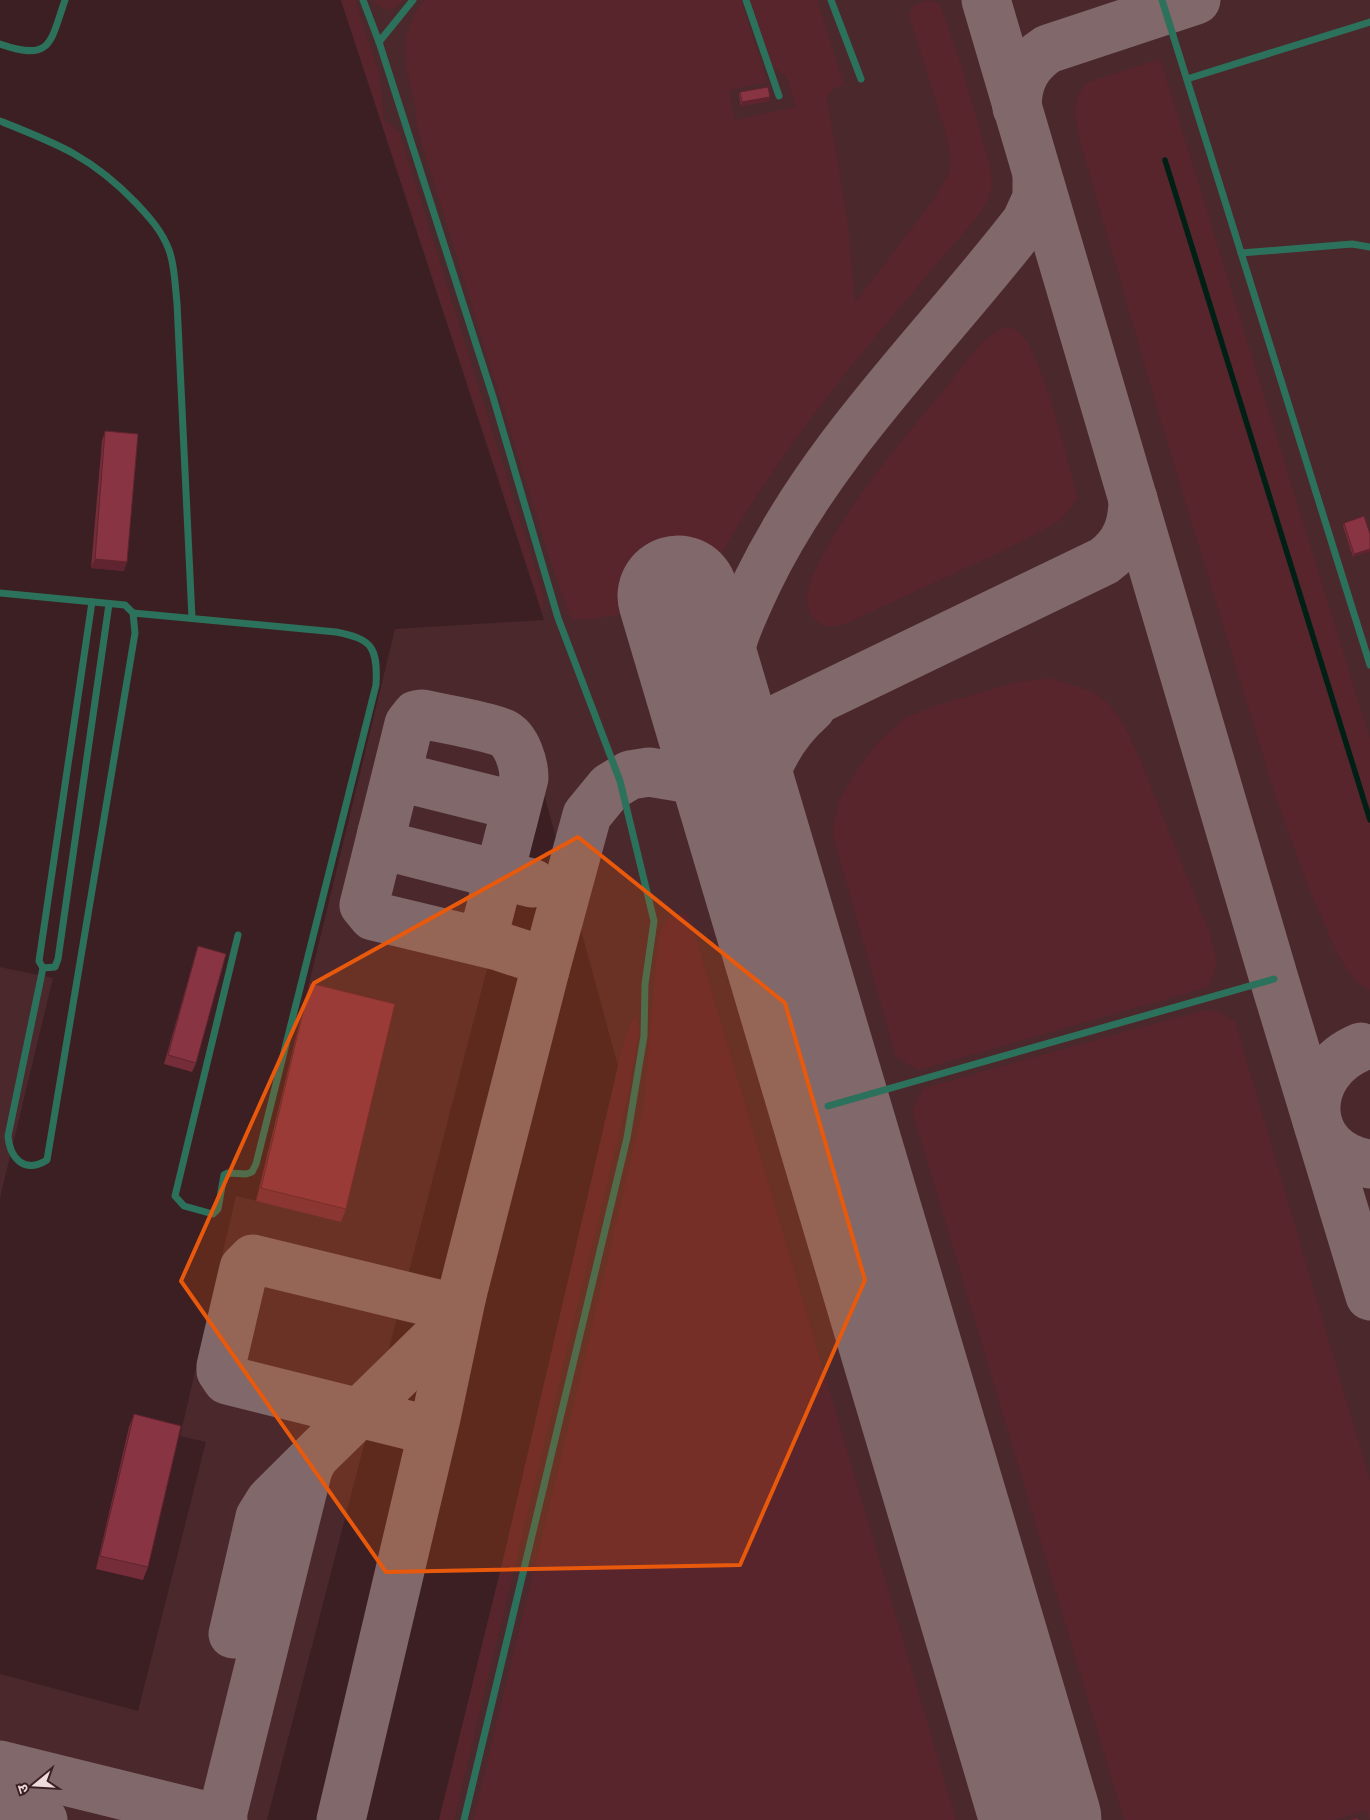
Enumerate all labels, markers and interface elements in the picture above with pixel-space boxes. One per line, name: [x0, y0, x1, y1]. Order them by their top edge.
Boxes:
north arrow: [10, 1760, 60, 1810]
text: उ: [13, 1782, 32, 1796]

